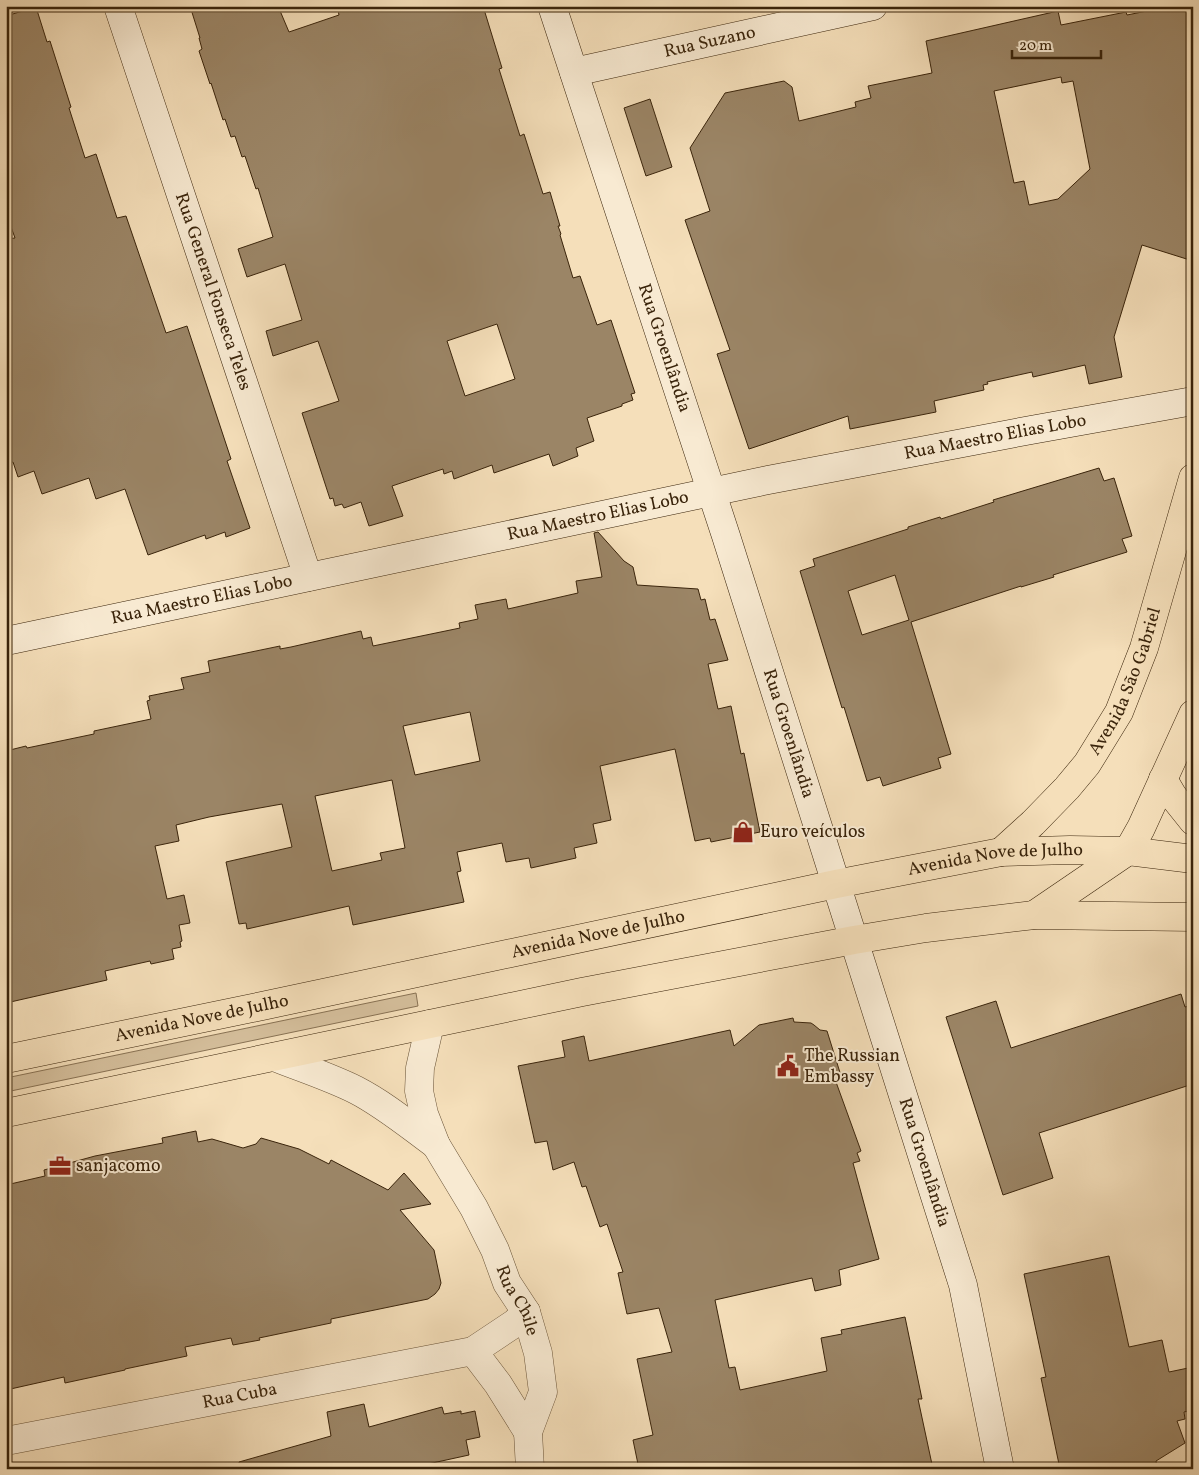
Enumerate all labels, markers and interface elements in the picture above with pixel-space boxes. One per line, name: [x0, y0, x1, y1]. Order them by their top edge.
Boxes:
street label: Rua Suzano: [661, 20, 758, 64]
scale bar: [1012, 28, 1100, 60]
text: 20 m: [1019, 36, 1052, 57]
street label: Rua General Fonseca Teles: [169, 189, 258, 394]
street label: Rua Groenlândia: [631, 280, 697, 416]
street label: Rua Maestro Elias Lobo: [902, 408, 1088, 466]
street label: Rua Maestro Elias Lobo: [505, 485, 691, 547]
street label: Rua Maestro Elias Lobo: [109, 568, 295, 631]
street label: Avenida São Gabriel: [1083, 604, 1168, 760]
street label: Rua Groenlândia: [756, 666, 821, 801]
shop icon: Euro veículos: [730, 819, 756, 845]
place label: Euro veículos: [760, 820, 865, 845]
street label: Avenida Nove de Julho: [906, 837, 1083, 882]
street label: Avenida Nove de Julho: [509, 904, 687, 965]
street label: Avenida Nove de Julho: [113, 988, 291, 1049]
place label: The Russian Embassy: [804, 1044, 900, 1090]
public building icon: The Russian Embassy: [775, 1053, 801, 1079]
street label: Rua Groenlândia: [892, 1095, 956, 1230]
office icon: sanjacomo: [47, 1153, 73, 1179]
place label: sanjacomo: [76, 1154, 161, 1179]
street label: Rua Chile: [489, 1262, 545, 1339]
street label: Rua Cuba: [200, 1377, 279, 1415]

